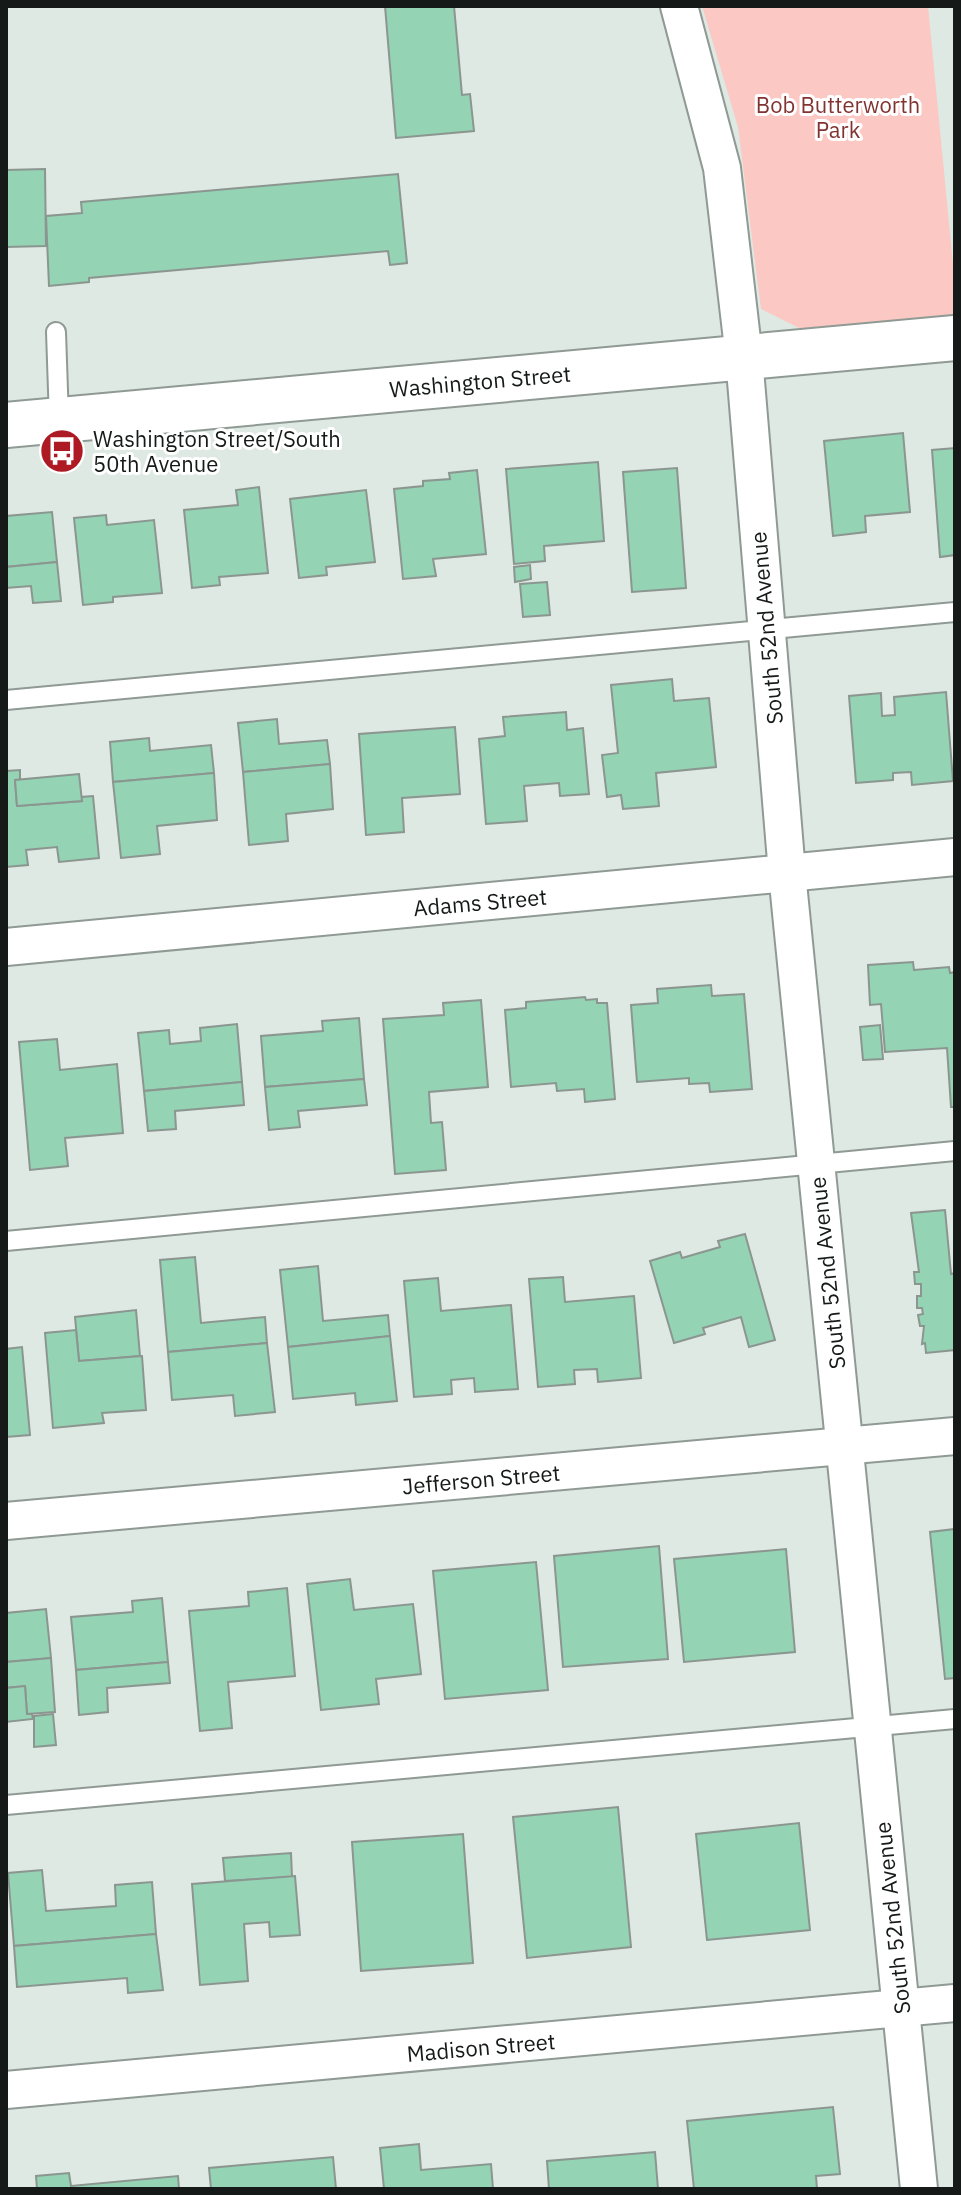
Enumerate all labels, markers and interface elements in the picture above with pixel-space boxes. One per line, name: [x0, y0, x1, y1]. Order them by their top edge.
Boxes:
park label: Bob Butterworth Park: [756, 90, 920, 144]
street label: Washington Street: [388, 359, 572, 403]
place label: Washington Street/South 50th Avenue: [93, 424, 341, 478]
bus stop icon: Washington Street/South 50th Avenue: [38, 427, 86, 475]
street label: South 52nd Avenue: [743, 530, 789, 726]
street label: Adams Street: [412, 882, 548, 922]
street label: South 52nd Avenue: [802, 1175, 852, 1371]
street label: Jefferson Street: [401, 1458, 561, 1500]
street label: South 52nd Avenue: [867, 1820, 917, 2016]
street label: Madison Street: [406, 2026, 556, 2068]

